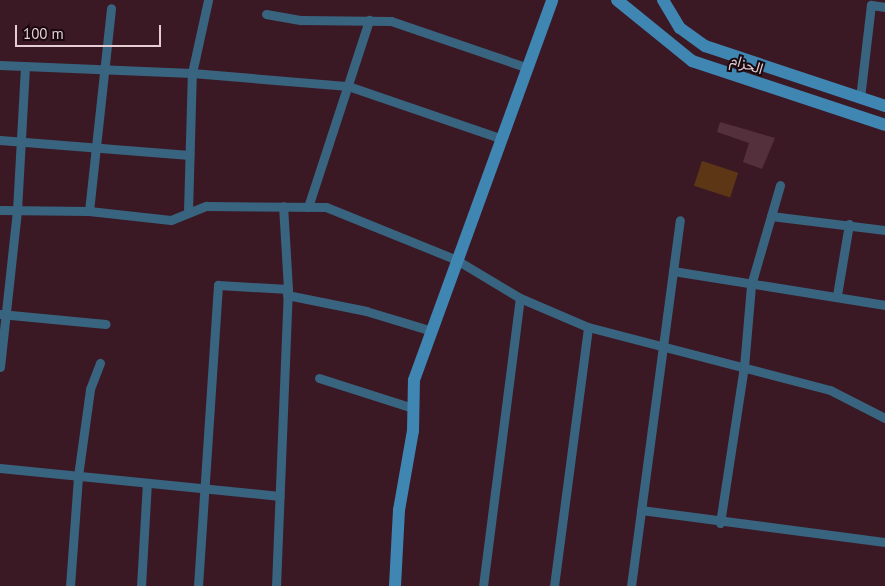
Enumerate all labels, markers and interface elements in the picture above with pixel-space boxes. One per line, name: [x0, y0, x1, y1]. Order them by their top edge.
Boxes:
scale bar: [18, 15, 164, 47]
text: 100 m: [23, 24, 64, 43]
street label: الحزام: [728, 50, 766, 78]

